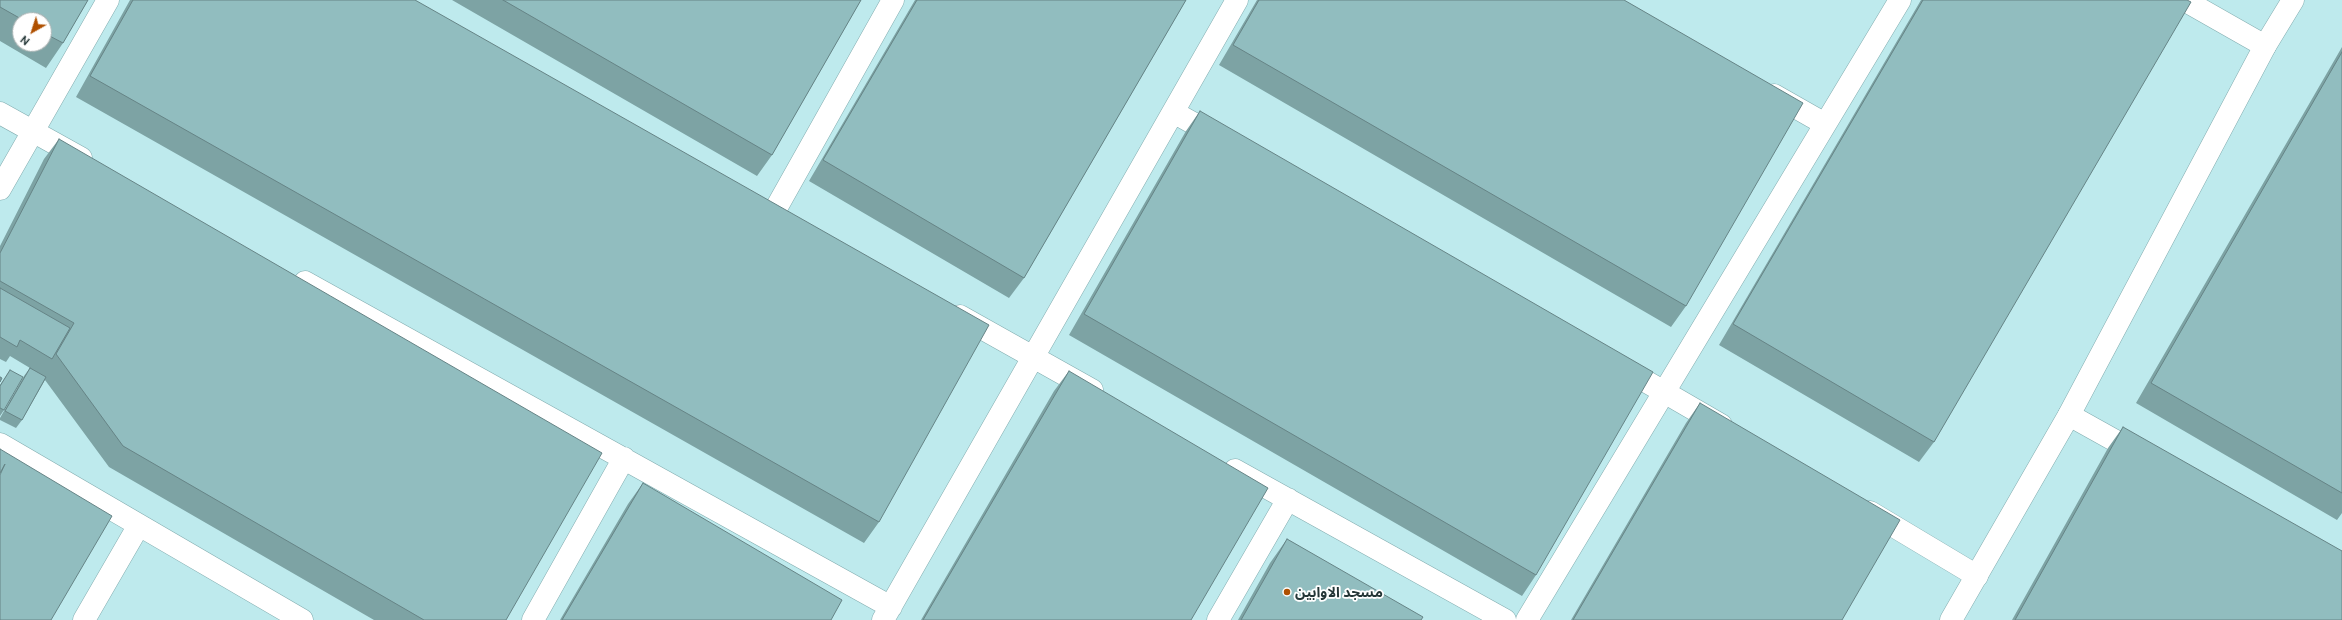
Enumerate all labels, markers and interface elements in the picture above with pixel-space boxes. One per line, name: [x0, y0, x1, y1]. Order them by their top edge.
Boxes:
north arrow: [12, 12, 52, 52]
text: N: [18, 33, 32, 48]
place label: مسجد الاوابين: [1295, 584, 1383, 600]
marker: مسجد الاوابين: [1282, 587, 1292, 597]

